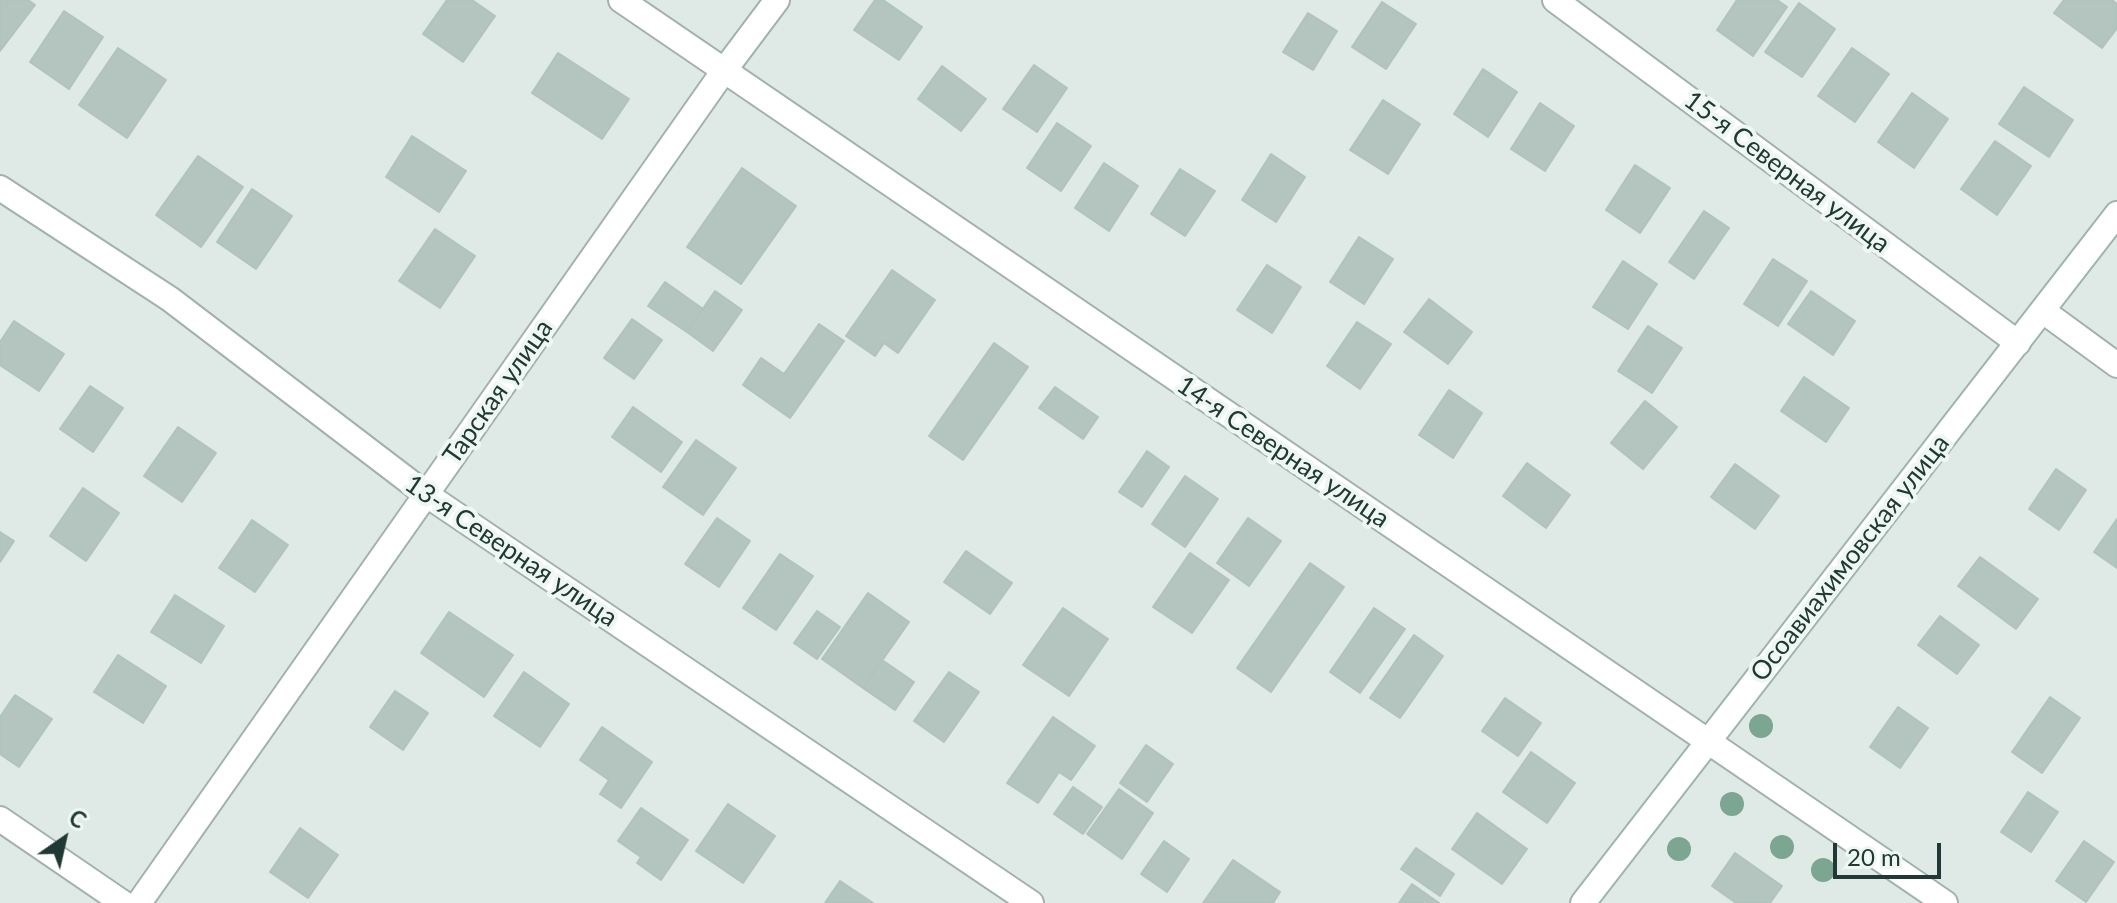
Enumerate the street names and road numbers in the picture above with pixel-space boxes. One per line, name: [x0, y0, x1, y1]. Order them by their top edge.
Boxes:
street label: 15-я Северная улица: [1678, 85, 1896, 259]
street label: Тарская улица: [437, 314, 559, 470]
street label: 14-я Северная улица: [1171, 369, 1395, 535]
street label: Осоавиахимовская улица: [1744, 428, 1956, 688]
street label: 13-я Северная улица: [399, 468, 623, 634]

